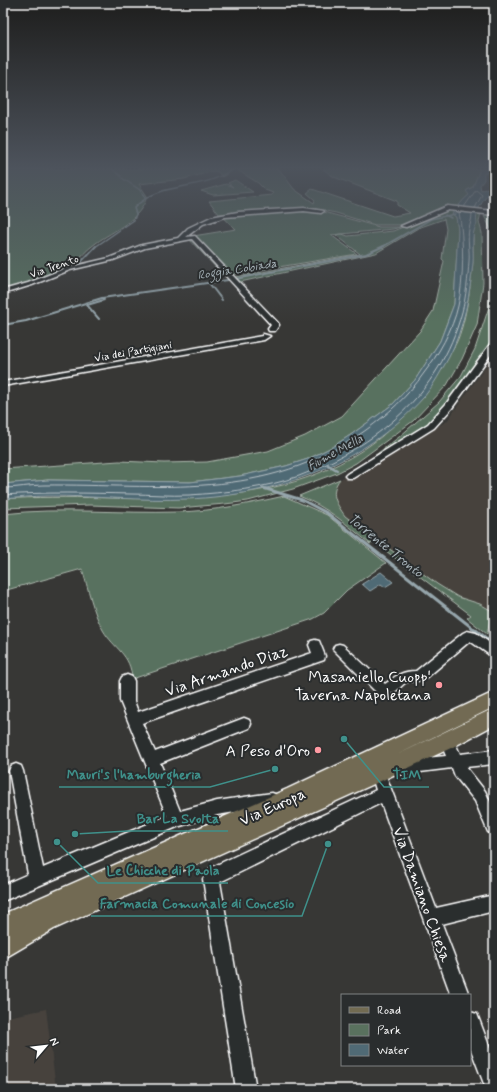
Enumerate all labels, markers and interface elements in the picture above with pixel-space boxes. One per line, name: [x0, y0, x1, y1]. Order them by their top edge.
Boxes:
street label: Via Trento: [28, 252, 81, 282]
water label: Roggia Cobiada: [196, 256, 278, 285]
street label: Via dei Partigiani: [93, 338, 173, 366]
water label: Fiume Mella: [305, 431, 366, 475]
water label: Torrente Tronto: [344, 510, 428, 582]
street label: Via Armando Diaz: [162, 641, 291, 702]
place label: Masaniello Cuopp' Taverna Napoletana: [295, 667, 431, 706]
marker: Masaniello Cuopp' Taverna Napoletana: [434, 680, 444, 690]
place label: A Peso d'Oro: [225, 741, 310, 762]
marker: A Peso d'Oro: [313, 745, 323, 755]
callout: Mauri's l'hamburgheria: [59, 761, 210, 787]
callout: TIM: [384, 761, 429, 787]
text: Mauri's l'hamburgheria: [67, 766, 201, 787]
text: TIM: [393, 766, 421, 784]
street label: Via Europa: [236, 784, 309, 831]
callout: Bar La Svolta: [128, 805, 228, 831]
text: Bar La Svolta: [137, 810, 219, 828]
street label: Via Damiano Chiesa: [387, 824, 456, 965]
callout: Le Chicche di Paola: [98, 857, 228, 883]
text: Le Chicche di Paola: [106, 862, 220, 880]
callout: Farmacia Comunale di Concesio: [91, 890, 302, 916]
text: Farmacia Comunale di Concesio: [100, 895, 294, 913]
legend: [341, 994, 471, 1066]
text: Road: [377, 1003, 401, 1019]
text: Park: [377, 1023, 401, 1039]
north arrow: [26, 1026, 66, 1066]
text: N: [46, 1035, 62, 1048]
text: Water: [377, 1043, 409, 1059]

